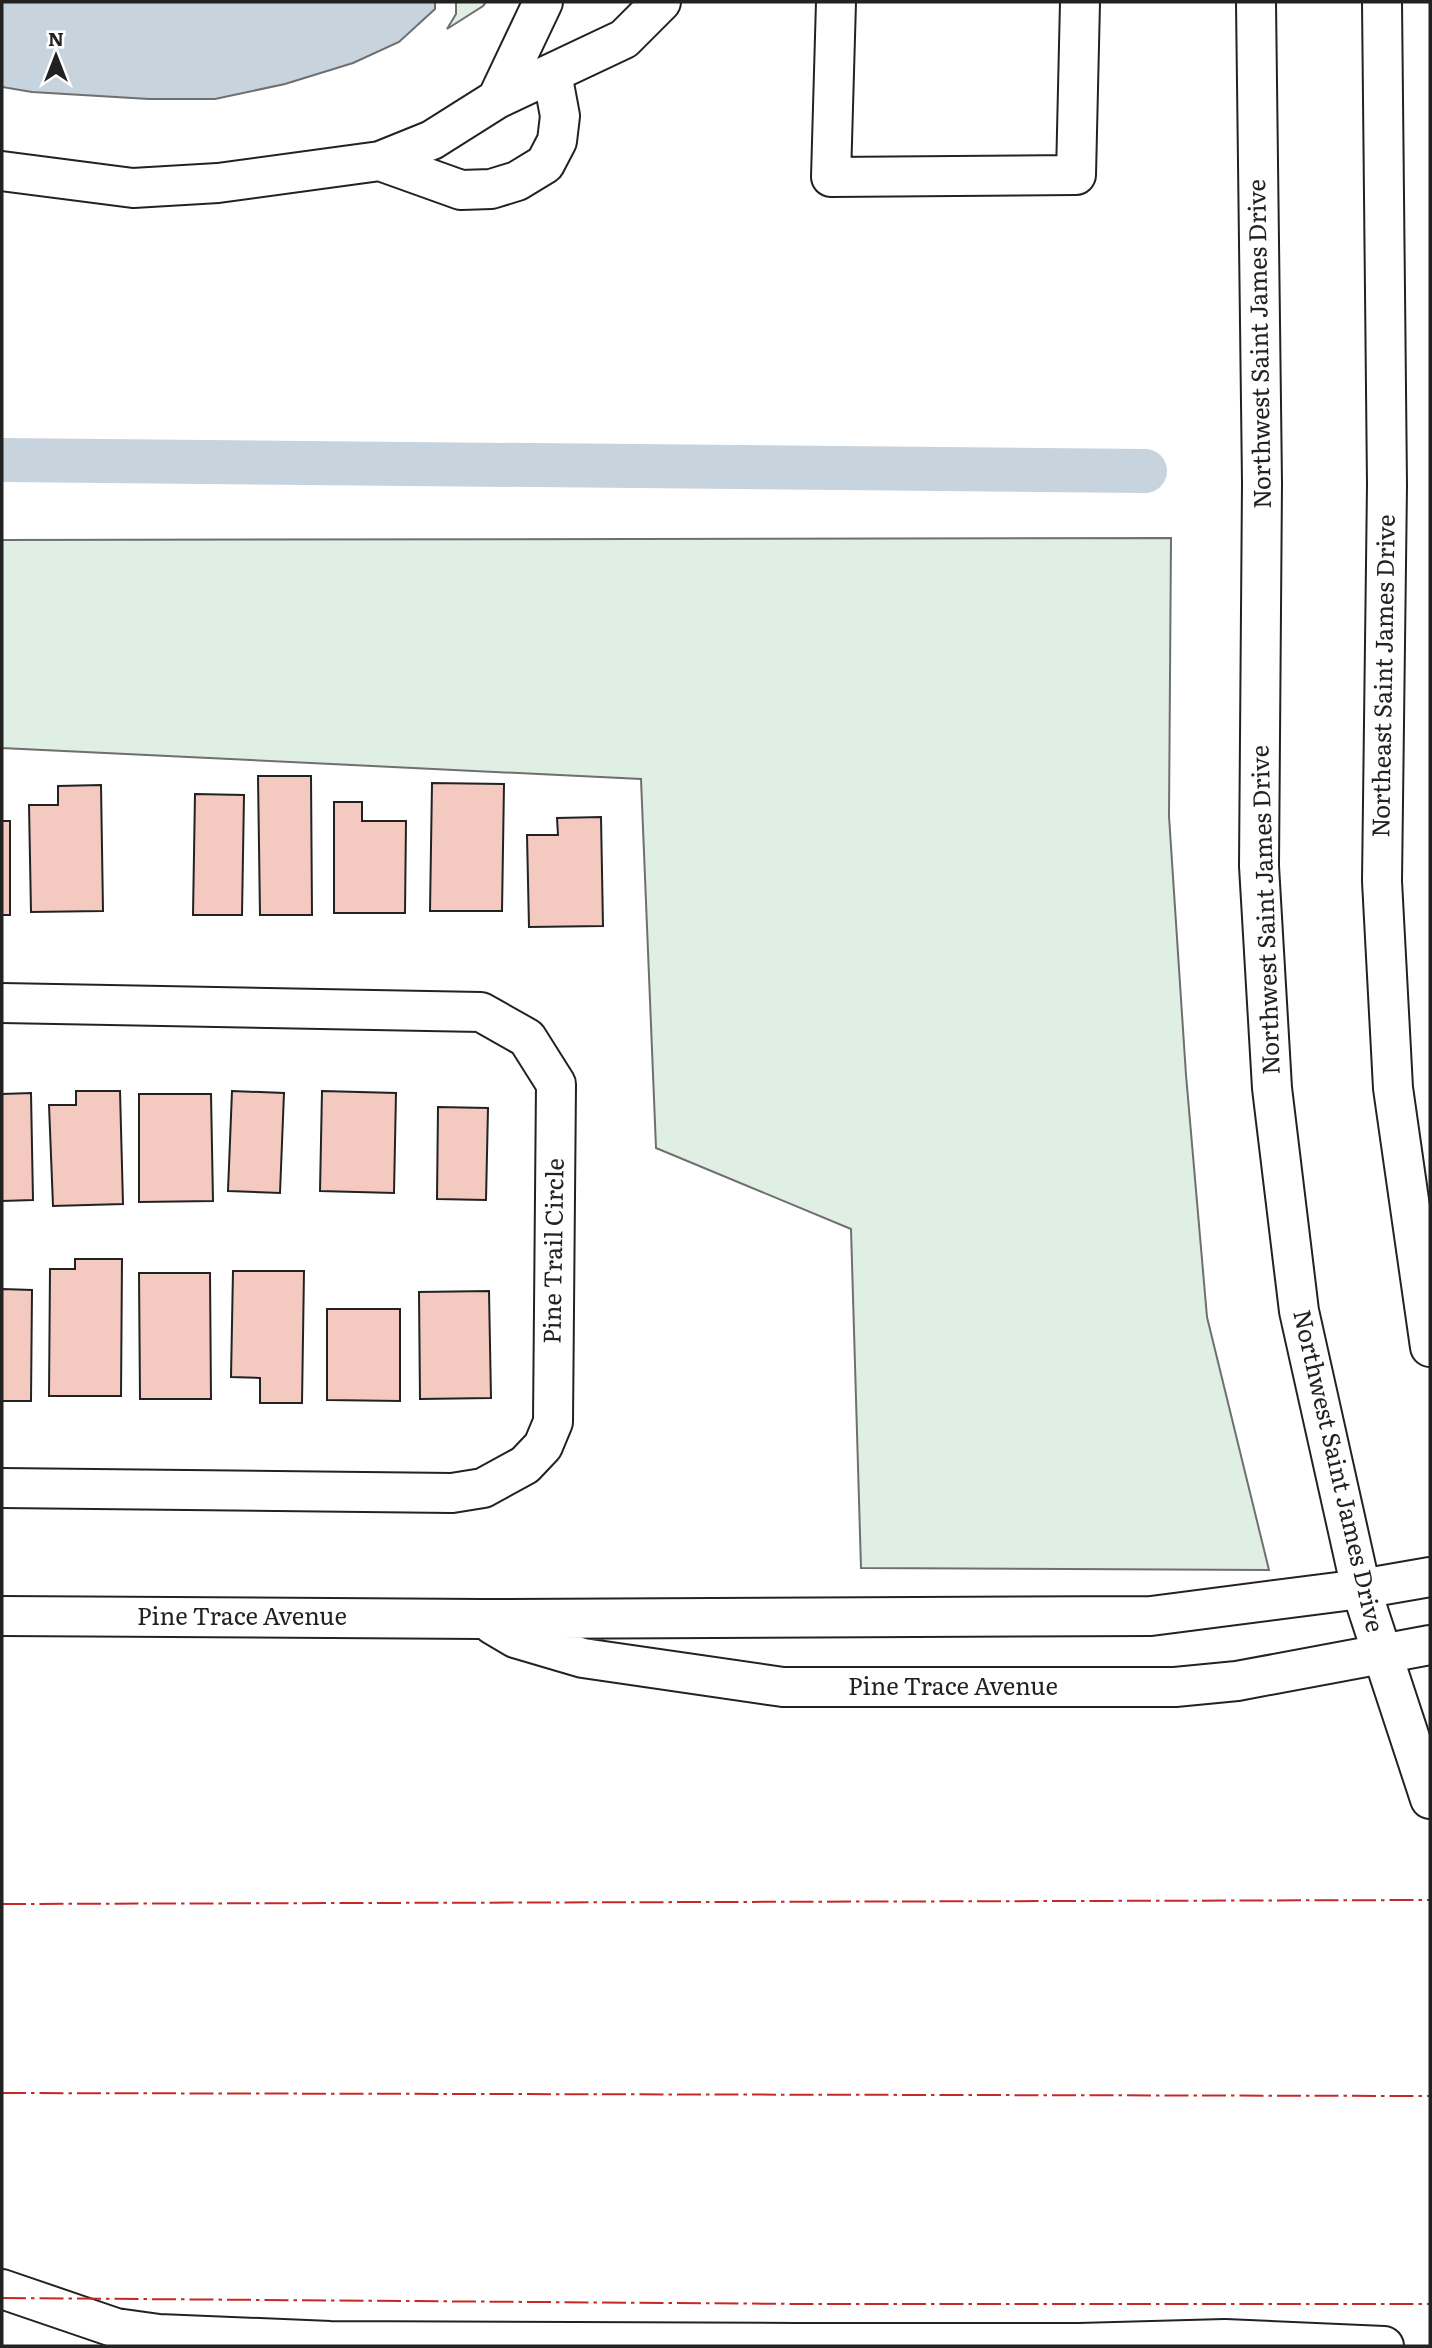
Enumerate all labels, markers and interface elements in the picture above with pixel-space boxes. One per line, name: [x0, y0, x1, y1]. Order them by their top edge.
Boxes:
north arrow: [21, 21, 91, 91]
text: N: [48, 24, 64, 52]
street label: Northwest Saint James Drive: [1237, 179, 1278, 509]
street label: Northeast Saint James Drive: [1361, 514, 1402, 838]
street label: Northwest Saint James Drive: [1240, 745, 1287, 1076]
street label: Pine Trail Circle: [532, 1158, 571, 1344]
street label: Northwest Saint James Drive: [1286, 1306, 1395, 1635]
street label: Pine Trace Avenue: [137, 1597, 347, 1632]
street label: Pine Trace Avenue: [848, 1667, 1058, 1702]

